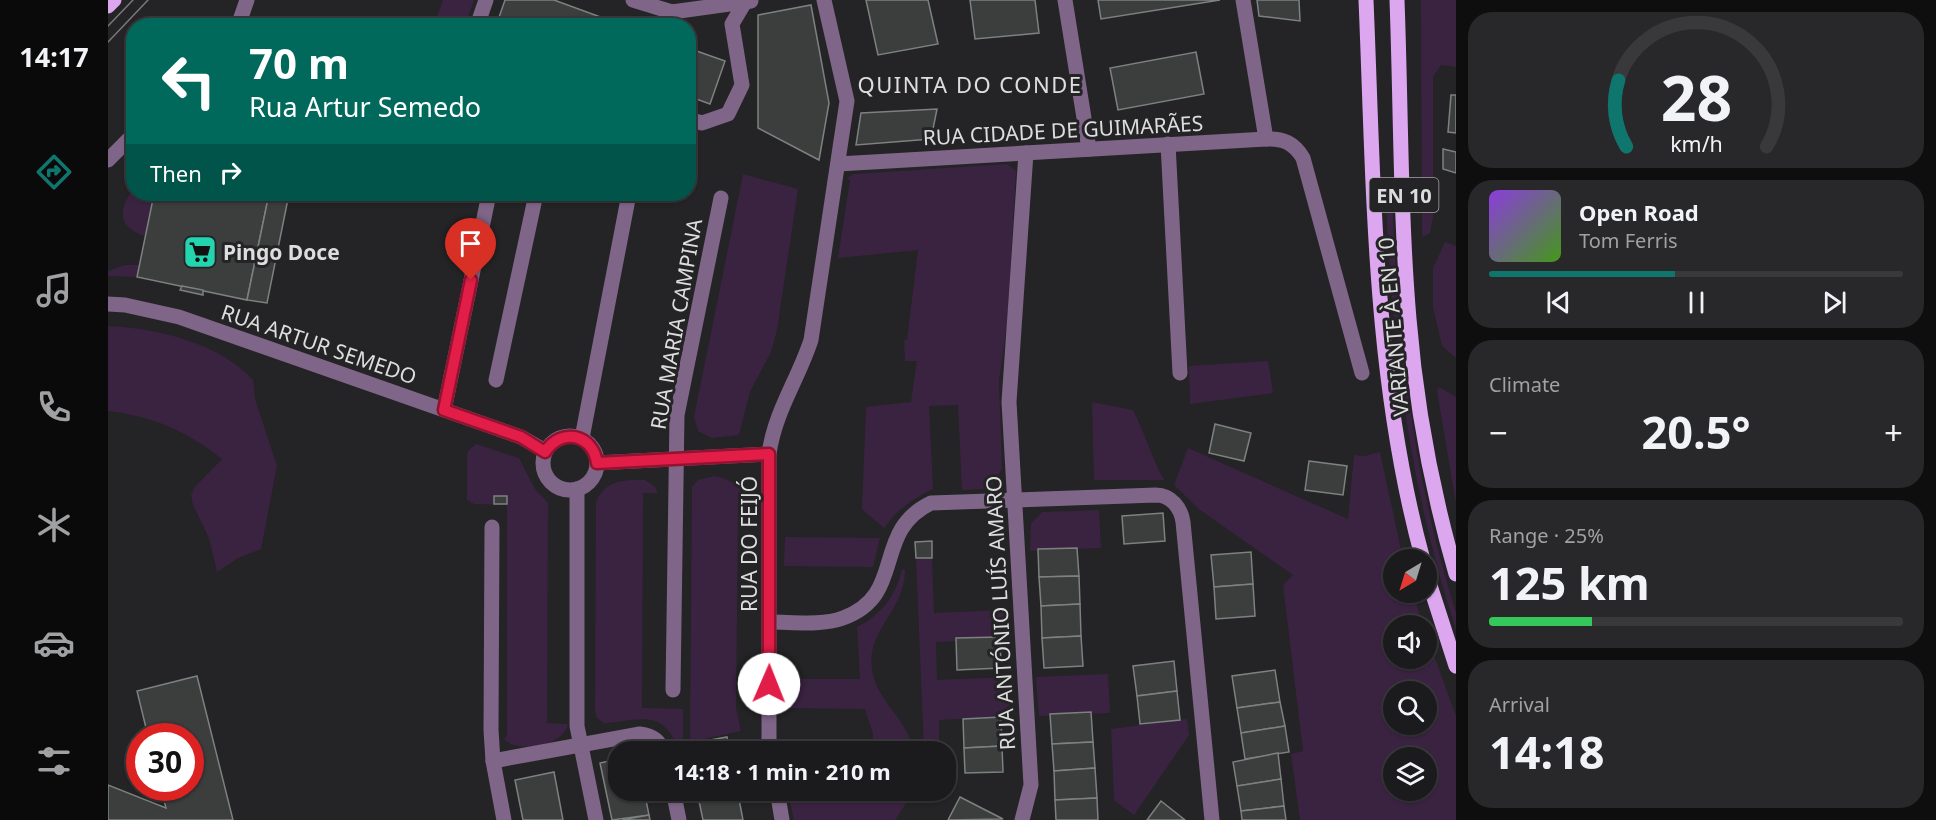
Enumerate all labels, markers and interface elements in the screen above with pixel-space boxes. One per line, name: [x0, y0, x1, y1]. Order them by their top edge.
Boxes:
text: 70 m: [249, 34, 349, 91]
text: 14:17: [19, 38, 89, 75]
icon: left: [150, 42, 228, 120]
text: 28: [1660, 54, 1732, 139]
district label: QUINTA DO CONDE: [857, 69, 1083, 99]
text: Rua Artur Semedo: [249, 88, 481, 125]
street label: RUA CIDADE DE GUIMARÃES: [922, 109, 1204, 151]
text: km/h: [1670, 129, 1722, 158]
icon: directions: [33, 151, 75, 193]
icon: right: [214, 156, 247, 189]
text: Then: [150, 158, 202, 188]
road number: EN 10: [1370, 178, 1438, 212]
text: Open Road: [1579, 197, 1699, 227]
street label: RUA MARIA CAMPINA: [644, 216, 708, 432]
pin: [445, 218, 496, 280]
icon: arrive: [454, 227, 487, 260]
text: Tom Ferris: [1579, 227, 1678, 254]
supermarket icon: Pingo Doce: [182, 234, 218, 270]
street label: VARIANTE À EN 10: [1371, 236, 1415, 418]
place label: Pingo Doce: [223, 238, 340, 266]
icon: music: [33, 269, 75, 311]
icon: previous: [1542, 286, 1575, 319]
icon: pause: [1680, 286, 1713, 319]
icon: next: [1818, 286, 1851, 319]
street label: RUA ARTUR SEMEDO: [218, 297, 420, 391]
text: Climate: [1489, 371, 1560, 398]
icon: phone: [33, 386, 75, 428]
text: 20.5°: [1642, 401, 1750, 462]
text: −: [1489, 410, 1508, 455]
text: +: [1884, 410, 1903, 455]
street label: RUA ANTÓNIO LUÍS AMARO: [979, 475, 1021, 751]
street label: RUA DO FEIJÓ: [735, 476, 763, 612]
icon: climate: [33, 504, 75, 546]
text: Range · 25%: [1489, 522, 1604, 549]
north arrow: [1383, 549, 1437, 603]
map controls: [1383, 549, 1437, 801]
text: 125 km: [1489, 552, 1650, 613]
button: sound: [1383, 615, 1437, 669]
icon: car: [33, 622, 75, 664]
position arrow: [737, 652, 801, 716]
button: search: [1383, 681, 1437, 735]
text: Arrival: [1489, 691, 1550, 718]
text: 14:18: [1489, 721, 1605, 782]
speed limit sign: 30: [126, 723, 204, 801]
icon: filters: [33, 740, 75, 782]
button: layers: [1383, 747, 1437, 801]
text: 14:18 · 1 min · 210 m: [673, 756, 891, 786]

